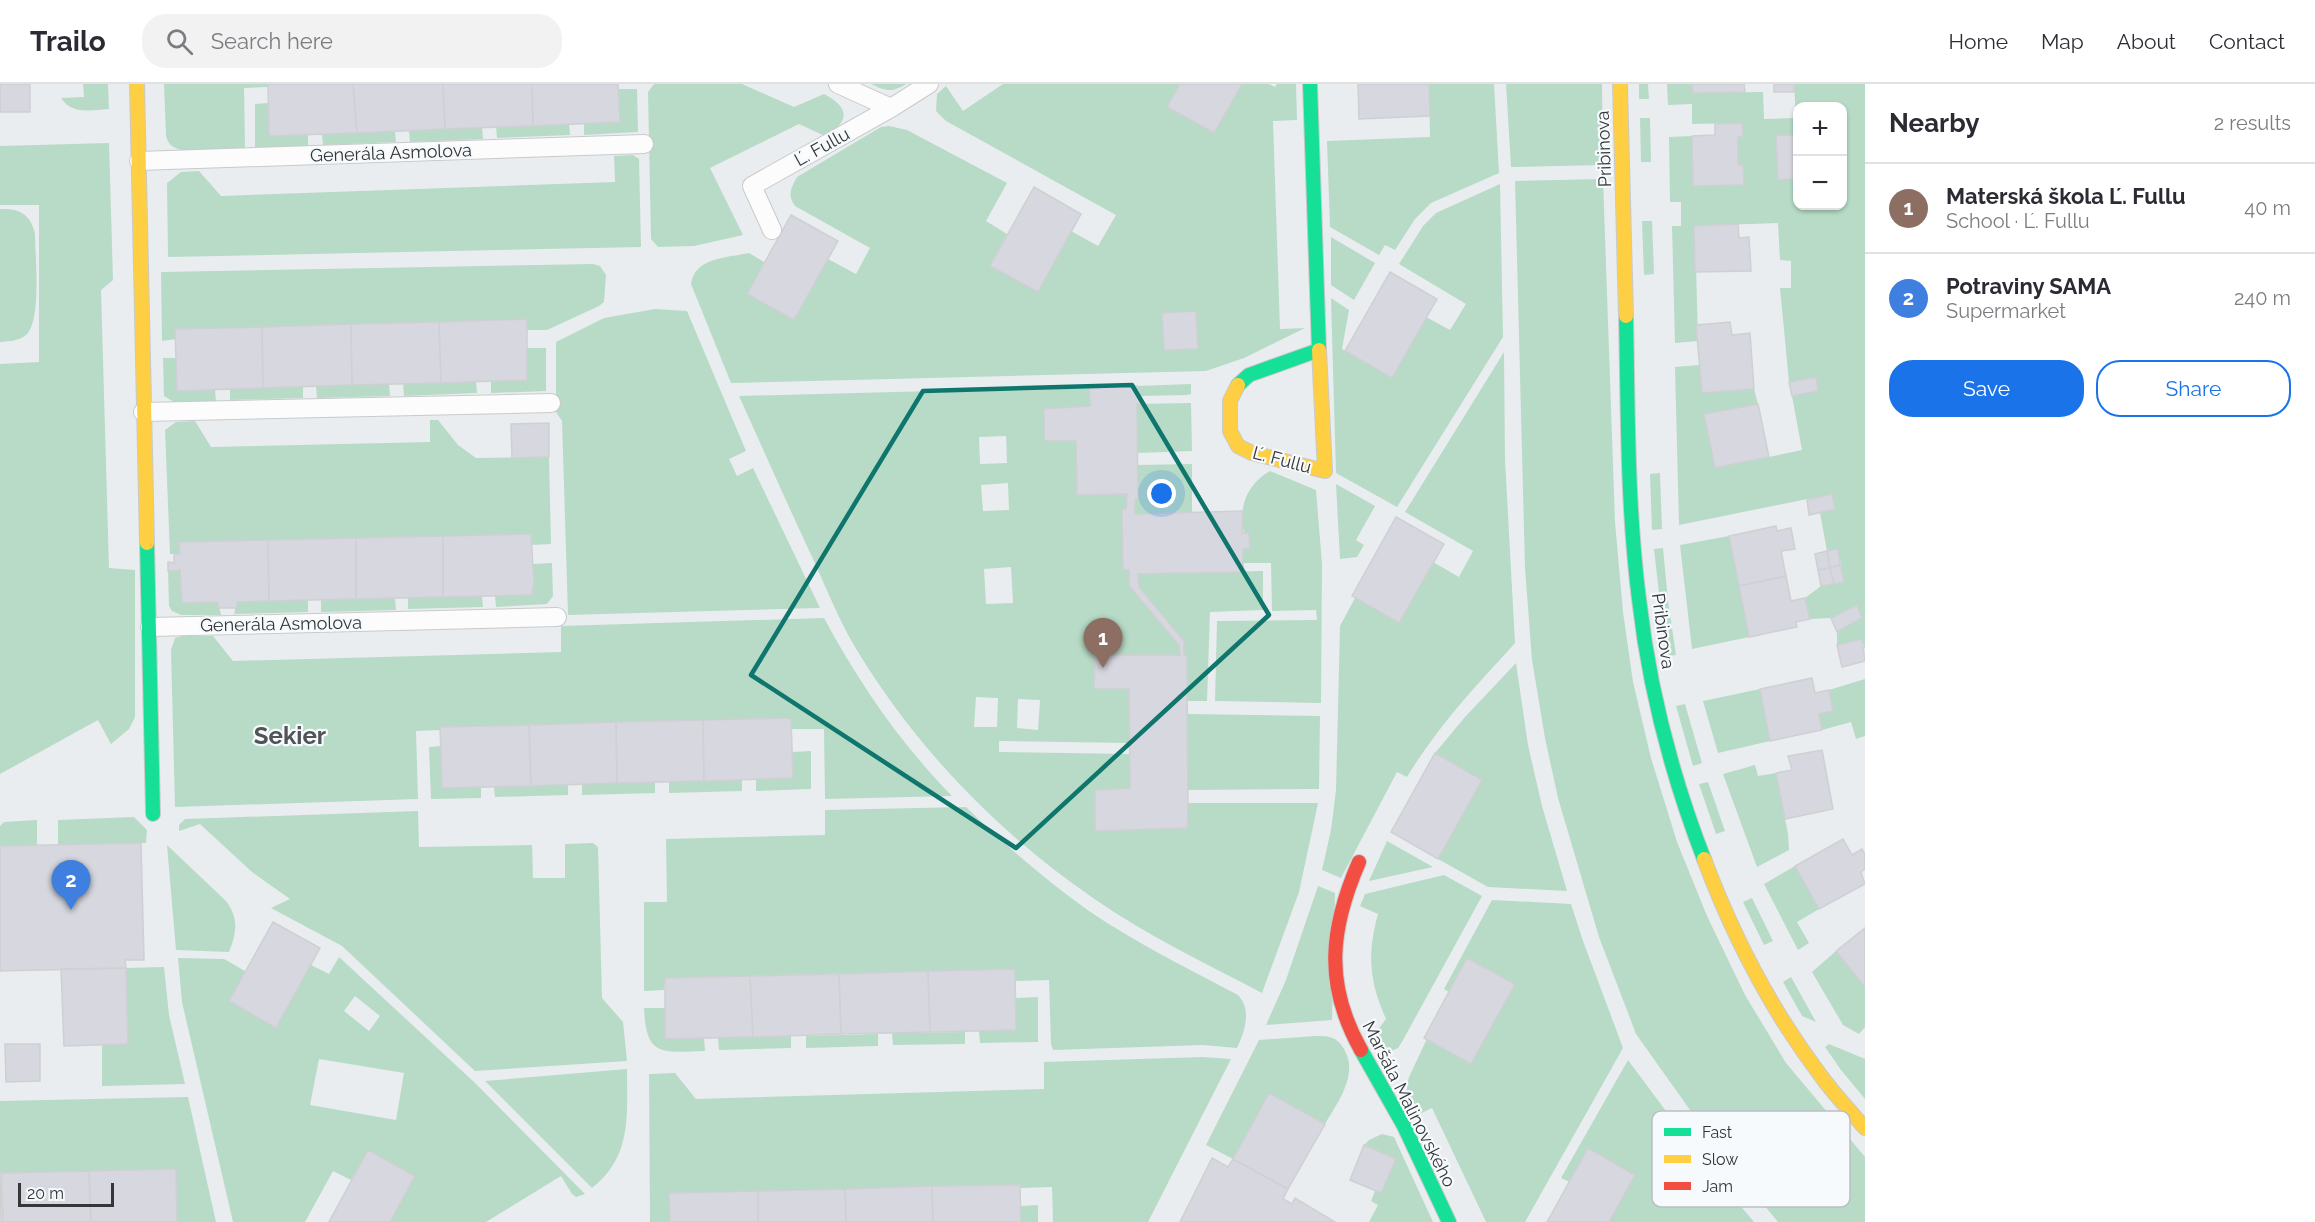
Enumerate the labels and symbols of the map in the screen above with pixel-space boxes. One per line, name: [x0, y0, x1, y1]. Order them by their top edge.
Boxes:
street label: Pribinova: [1592, 110, 1615, 188]
street label: Ľ. Fullu: [791, 123, 853, 170]
street label: Generála Asmolova: [310, 139, 472, 166]
street label: Ľ. Fullu: [1251, 442, 1314, 477]
your location: [1147, 479, 1176, 508]
street label: Pribinova: [1648, 592, 1679, 670]
street label: Generála Asmolova: [200, 612, 362, 635]
pin: 1: [1084, 618, 1122, 668]
district label: Sekier: [254, 721, 326, 750]
pin: 2: [52, 860, 90, 910]
street label: Maršála Malinovského: [1358, 1017, 1461, 1191]
legend: [1652, 1111, 1850, 1207]
text: Fast: [1702, 1123, 1733, 1142]
text: Slow: [1702, 1150, 1738, 1169]
text: Jam: [1702, 1177, 1733, 1196]
scale bar: [18, 1180, 114, 1208]

